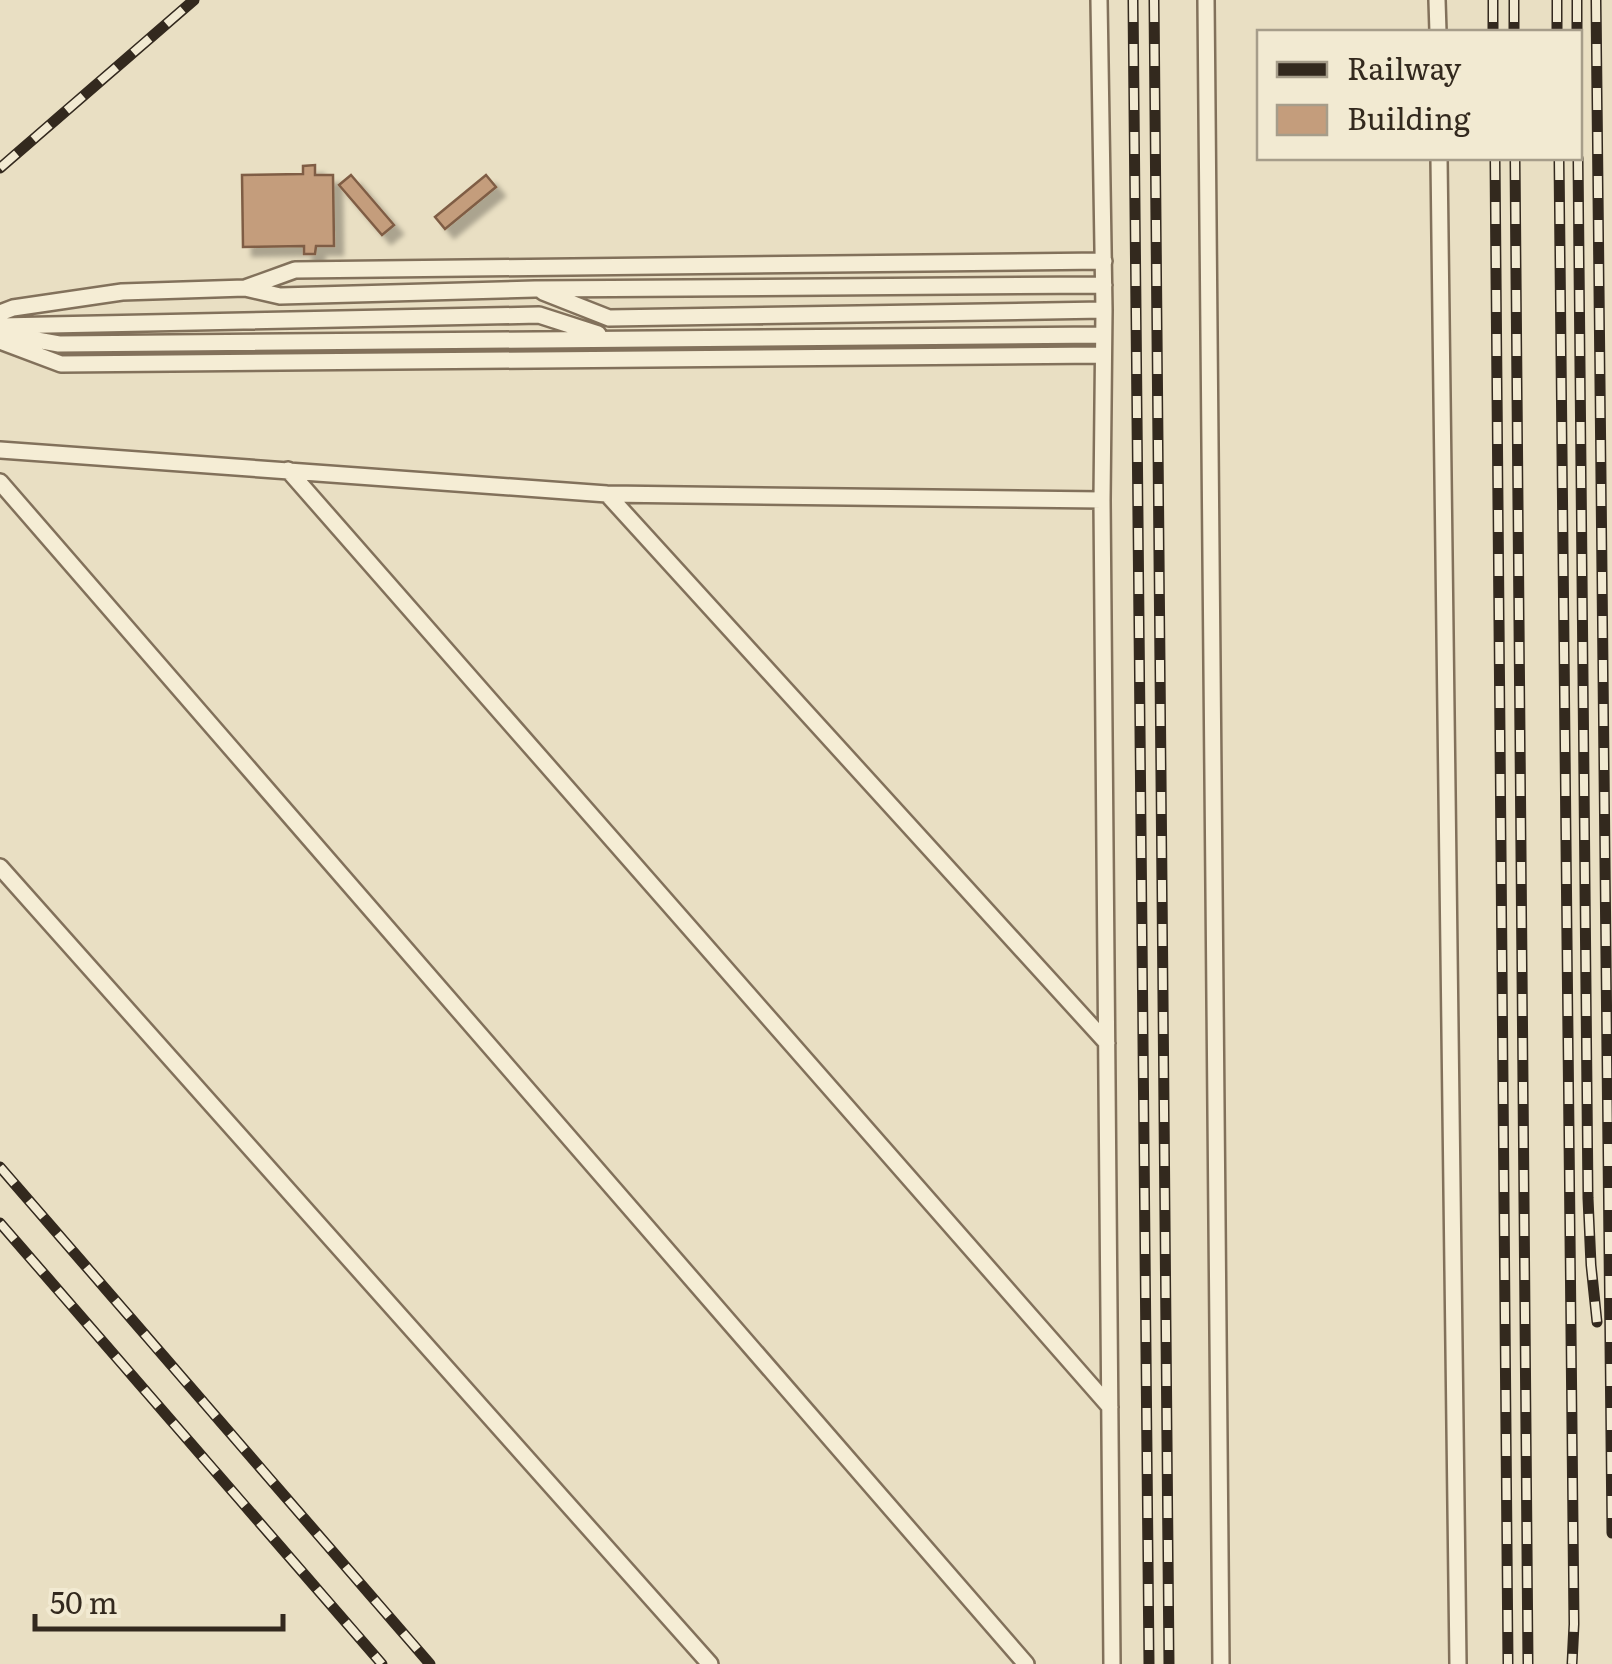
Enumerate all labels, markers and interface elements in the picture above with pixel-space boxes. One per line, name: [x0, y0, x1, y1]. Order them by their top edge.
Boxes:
legend: [1257, 30, 1582, 160]
text: Railway: [1347, 45, 1462, 89]
text: Building: [1347, 95, 1471, 139]
scale bar: [35, 1569, 282, 1631]
text: 50 m: [50, 1579, 118, 1623]

